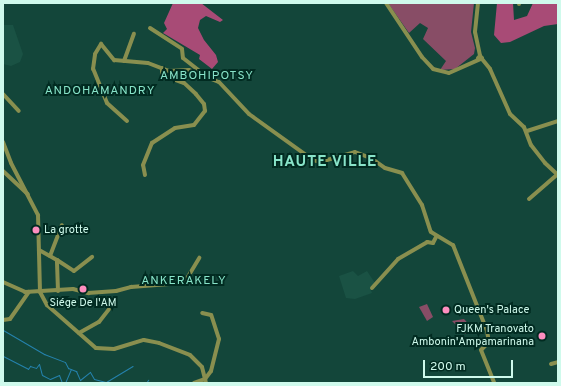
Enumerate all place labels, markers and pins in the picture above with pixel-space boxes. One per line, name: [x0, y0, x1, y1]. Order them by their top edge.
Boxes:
place label: La grotte: [44, 223, 89, 237]
marker: La grotte: [31, 225, 41, 235]
marker: Siége De l'AM: [77, 283, 89, 295]
place label: Siége De l'AM: [49, 296, 117, 310]
place label: Queen's Palace: [454, 303, 529, 317]
marker: Queen's Palace: [441, 305, 451, 315]
place label: FJKM Tranovato Ambonin'Ampamarinana: [411, 323, 534, 349]
marker: FJKM Tranovato Ambonin'Ampamarinana: [537, 331, 547, 341]

